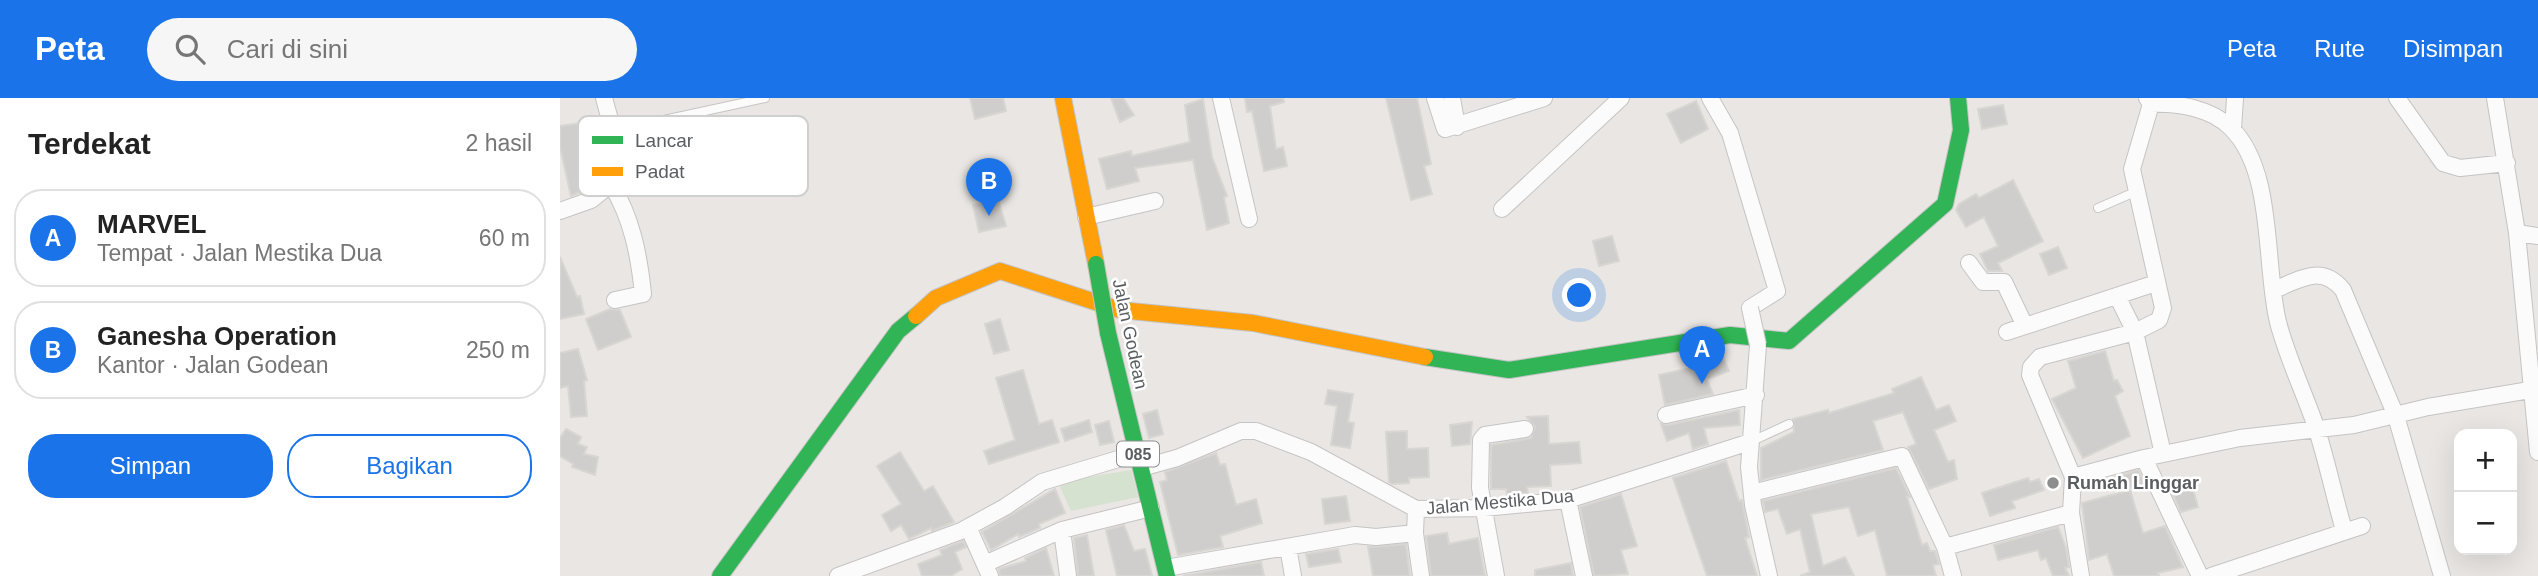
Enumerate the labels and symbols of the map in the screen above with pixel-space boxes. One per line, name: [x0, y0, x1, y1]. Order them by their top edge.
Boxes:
legend: [578, 116, 808, 196]
text: Lancar: [635, 130, 694, 151]
pin: B: [966, 158, 1012, 216]
text: Padat: [635, 161, 685, 182]
street label: Jalan Godean: [1109, 277, 1151, 391]
your location: [1562, 278, 1596, 312]
pin: A: [1679, 326, 1725, 384]
road number: 085: [1117, 442, 1159, 466]
place label: Rumah Linggar: [2067, 473, 2199, 493]
marker: Rumah Linggar: [2045, 475, 2061, 491]
street label: Jalan Mestika Dua: [1425, 485, 1576, 518]

